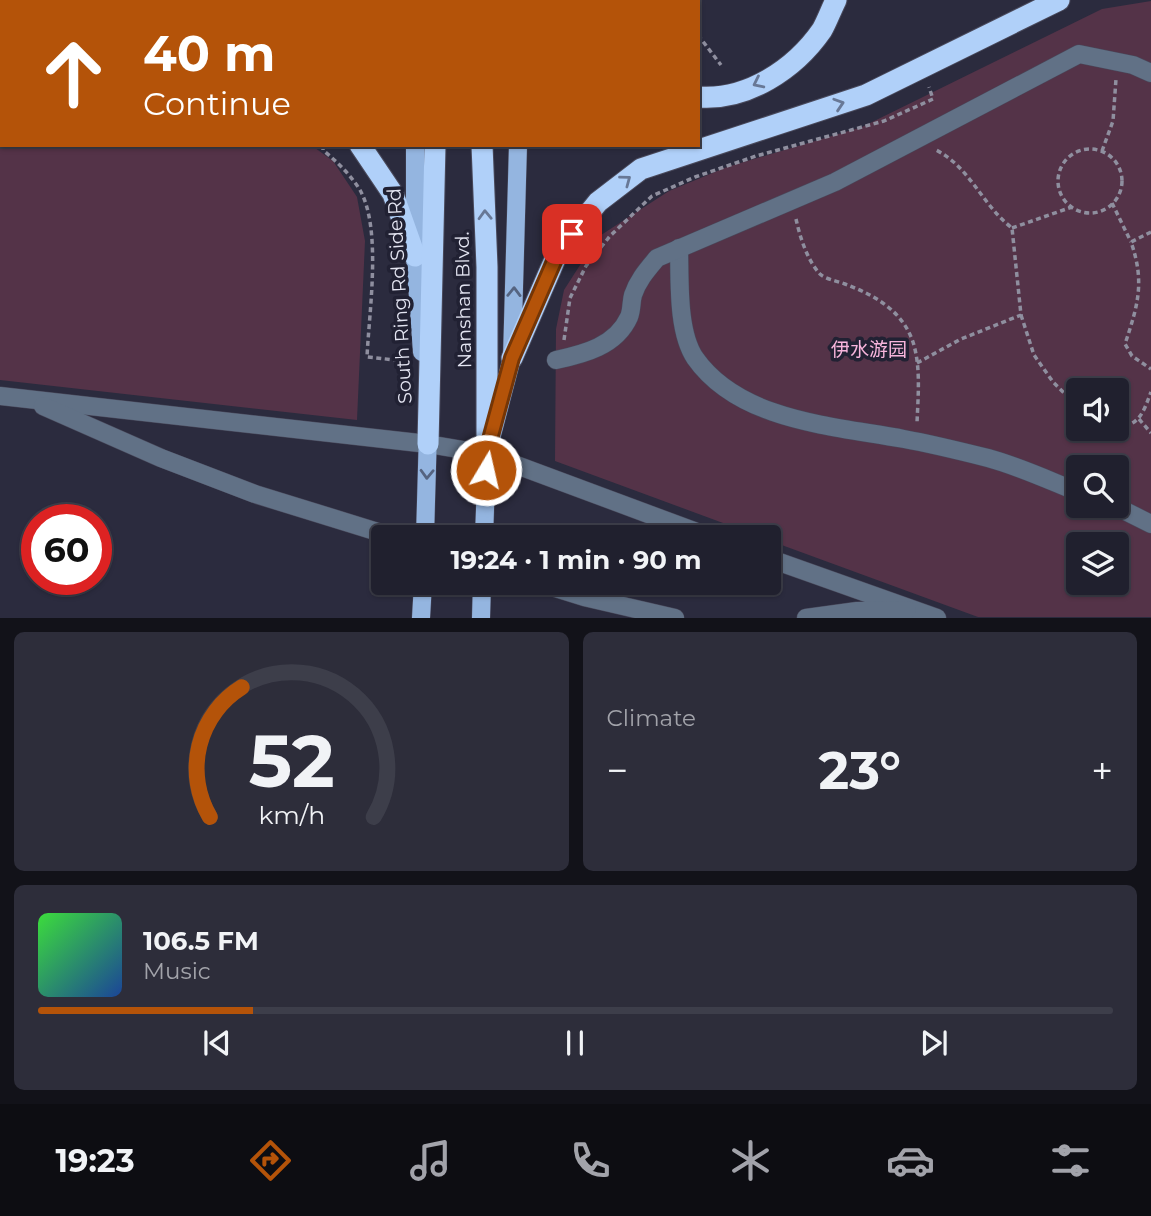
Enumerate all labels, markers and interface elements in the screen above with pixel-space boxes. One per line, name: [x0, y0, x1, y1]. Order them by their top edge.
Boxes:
text: 40 m: [143, 24, 275, 83]
icon: ahead: [28, 28, 119, 119]
one-way arrow: [753, 75, 766, 89]
text: Continue: [143, 84, 291, 123]
one-way arrow: [833, 98, 845, 112]
one-way arrow: [618, 176, 631, 189]
street label: South Ring Rd Side Rd: [382, 188, 417, 404]
pin: [542, 204, 602, 264]
one-way arrow: [477, 209, 493, 219]
icon: arrive: [553, 215, 591, 253]
street label: Nanshan Blvd.: [451, 231, 476, 369]
one-way arrow: [506, 286, 522, 296]
park label: 伊水游园: [831, 338, 907, 361]
map controls: [1066, 378, 1129, 595]
button: sound: [1066, 378, 1129, 441]
position arrow: [449, 433, 523, 507]
button: search: [1066, 455, 1129, 518]
one-way arrow: [420, 469, 435, 480]
speed limit sign: 60: [21, 504, 112, 595]
button: layers: [1066, 532, 1129, 595]
text: 19:24 · 1 min · 90 m: [450, 544, 702, 576]
text: Climate: [607, 704, 696, 732]
text: 52: [248, 718, 334, 806]
text: 23°: [819, 739, 901, 802]
text: −: [607, 747, 628, 794]
text: +: [1091, 747, 1113, 794]
text: km/h: [258, 800, 325, 830]
text: 106.5 FM: [143, 925, 259, 957]
text: Music: [143, 957, 211, 985]
icon: previous: [198, 1024, 236, 1062]
icon: pause: [556, 1024, 594, 1062]
icon: next: [915, 1024, 953, 1062]
icon: directions: [246, 1136, 295, 1185]
icon: music: [406, 1136, 455, 1185]
icon: phone: [566, 1136, 615, 1185]
icon: climate: [726, 1136, 775, 1185]
icon: car: [886, 1136, 935, 1185]
icon: filters: [1046, 1136, 1095, 1185]
text: 19:23: [56, 1141, 135, 1180]

